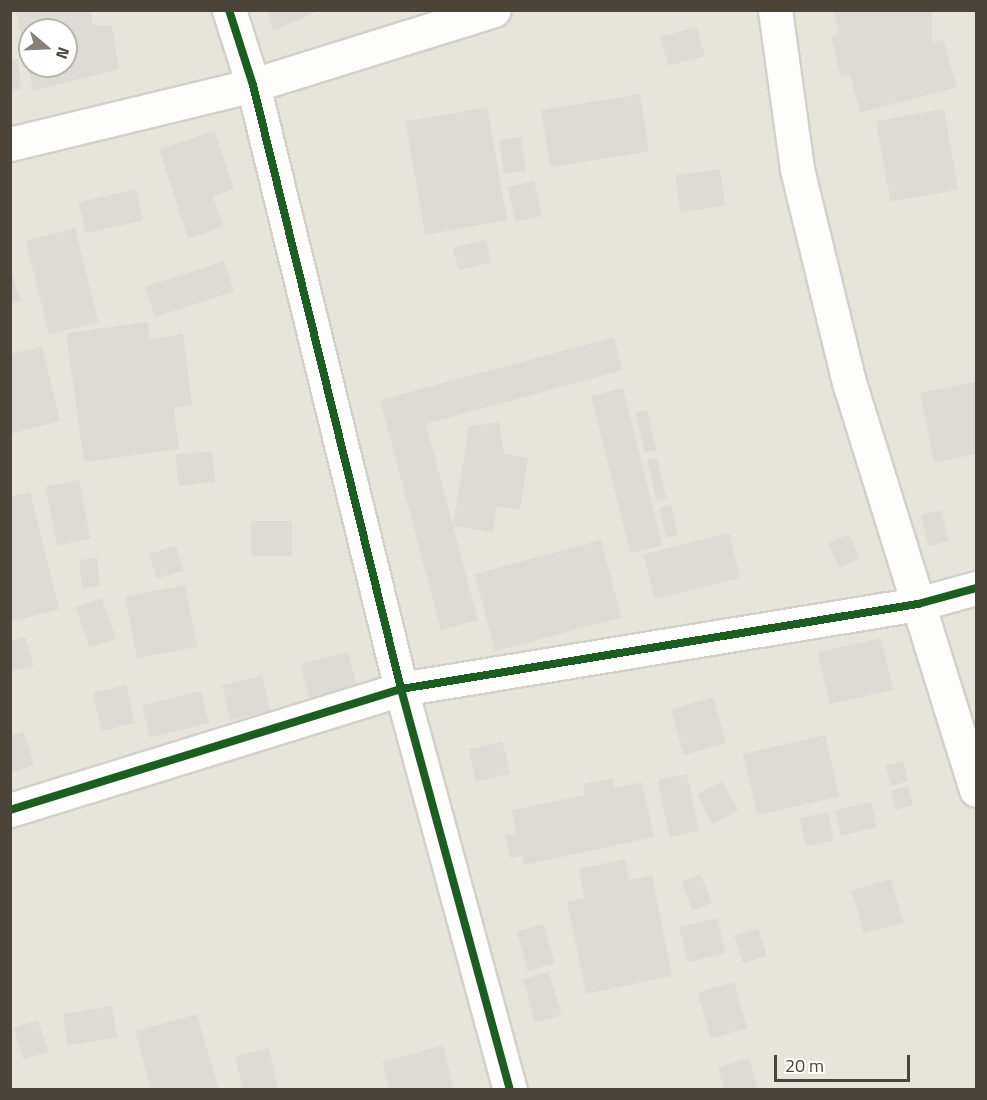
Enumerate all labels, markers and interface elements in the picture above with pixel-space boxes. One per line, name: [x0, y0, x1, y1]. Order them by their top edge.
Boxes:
north arrow: [18, 18, 78, 78]
text: N: [50, 44, 76, 62]
scale bar: [777, 1043, 914, 1081]
text: 20 m: [785, 1052, 824, 1079]

